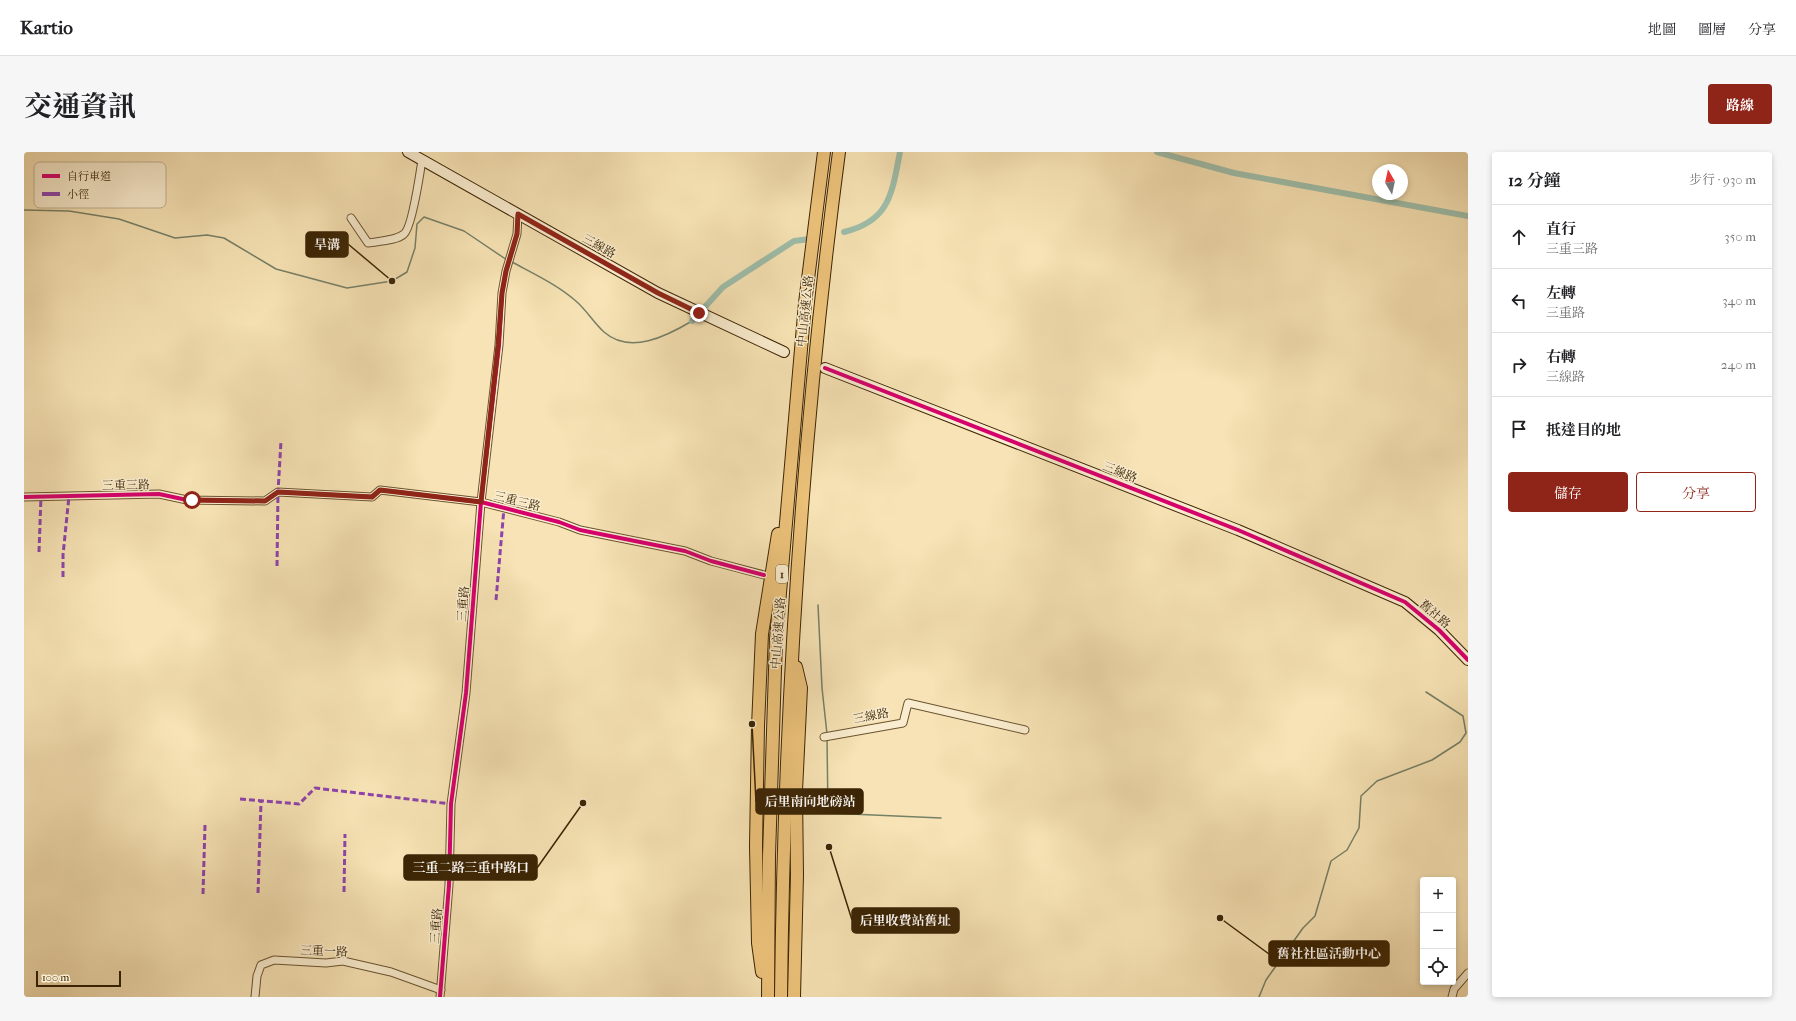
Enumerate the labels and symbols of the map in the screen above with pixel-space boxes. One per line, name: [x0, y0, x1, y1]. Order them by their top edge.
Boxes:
legend: [34, 162, 166, 208]
north arrow: [1372, 164, 1408, 200]
text: 自行車道: [67, 170, 111, 183]
text: 小徑: [67, 188, 89, 201]
street label: 三線路: [580, 231, 618, 261]
callout: 旱溝: [306, 232, 348, 257]
text: 旱溝: [314, 237, 340, 252]
street label: 中山高速公路: [794, 274, 816, 348]
route end: [690, 304, 708, 322]
street label: 三線路: [1101, 459, 1139, 485]
street label: 三重三路: [102, 478, 150, 492]
street label: 三重三路: [492, 488, 542, 514]
route start: [183, 491, 201, 509]
road number: 1: [776, 565, 788, 583]
street label: 三重路: [454, 585, 472, 623]
street label: 中山高速公路: [769, 597, 787, 669]
street label: 舊社路: [1417, 597, 1453, 631]
street label: 三線路: [852, 706, 890, 726]
callout: 后里南向地磅站: [756, 789, 863, 814]
text: 后里南向地磅站: [764, 794, 856, 809]
callout: 三重二路三重中路口: [404, 855, 537, 880]
text: 三重二路三重中路口: [412, 860, 530, 875]
street label: 三重路: [427, 907, 445, 945]
callout: 后里收費站舊址: [852, 908, 959, 933]
text: 后里收費站舊址: [859, 913, 951, 928]
callout: 舊社社區活動中心: [1269, 941, 1389, 966]
street label: 三重一路: [300, 943, 348, 959]
text: 舊社社區活動中心: [1277, 946, 1381, 961]
scale bar: [36, 969, 121, 988]

